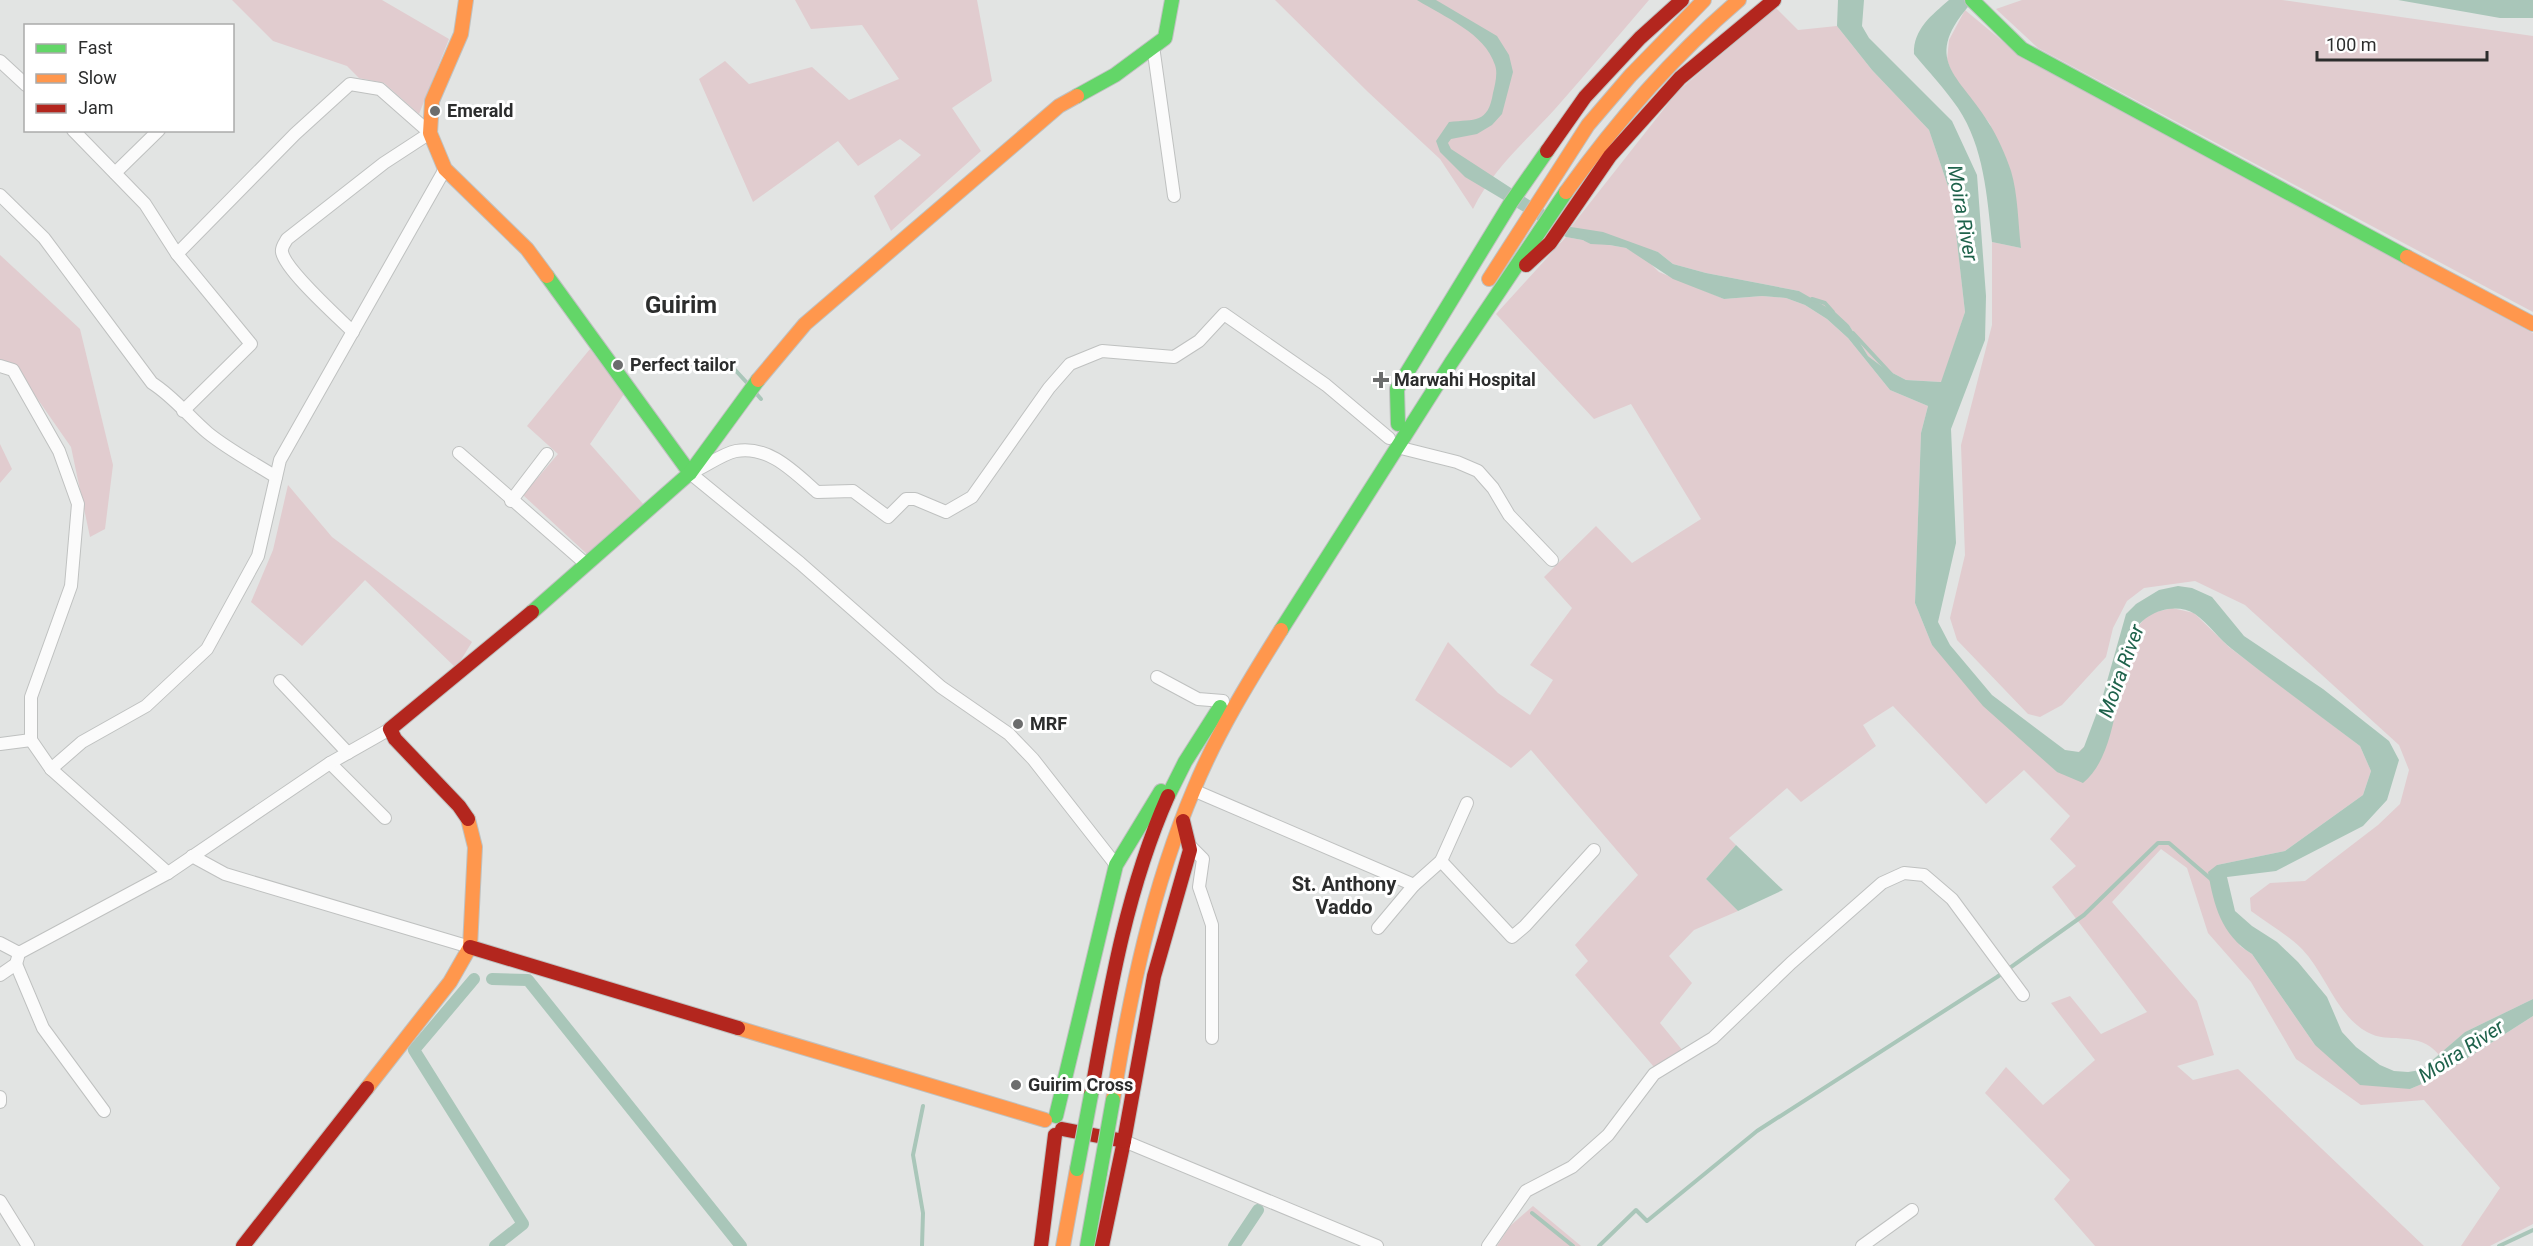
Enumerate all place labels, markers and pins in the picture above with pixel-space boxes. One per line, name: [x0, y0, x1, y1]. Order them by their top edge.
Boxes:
place label: Emerald: [447, 100, 513, 121]
marker: Emerald: [428, 104, 442, 118]
place label: Perfect tailor: [630, 354, 736, 375]
marker: Perfect tailor: [611, 358, 625, 372]
place label: Marwahi Hospital: [1394, 369, 1536, 390]
marker: Marwahi Hospital: [1372, 371, 1390, 389]
place label: MRF: [1030, 713, 1067, 734]
marker: MRF: [1011, 717, 1025, 731]
place label: Guirim Cross: [1028, 1074, 1133, 1095]
marker: Guirim Cross: [1009, 1078, 1023, 1092]

